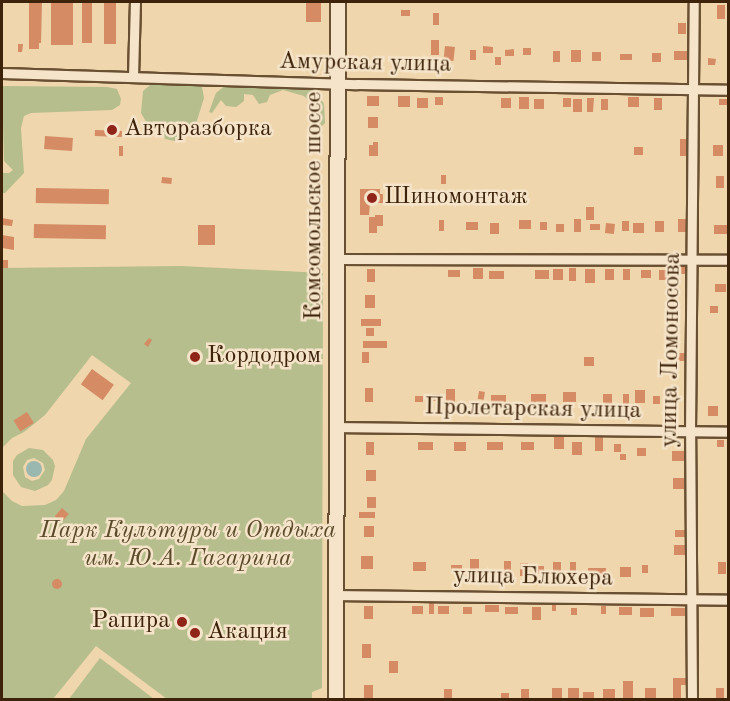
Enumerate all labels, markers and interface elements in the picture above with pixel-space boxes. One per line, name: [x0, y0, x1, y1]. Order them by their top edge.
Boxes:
street label: Амурская улица: [279, 48, 451, 80]
street label: Комсомольское шоссе: [301, 92, 329, 320]
place label: Авторазборка: [124, 116, 272, 144]
marker: Авторазборка: [105, 123, 119, 137]
place label: Шиномонтаж: [384, 184, 528, 212]
marker: Шиномонтаж: [365, 191, 379, 205]
street label: улица Ломоносова: [656, 252, 688, 448]
place label: Кордодром: [207, 343, 321, 371]
marker: Кордодром: [188, 350, 202, 364]
street label: Пролетарская улица: [424, 394, 642, 426]
park label: Парк Культуры и Отдыха им. Ю.А. Гагарина: [40, 518, 336, 574]
street label: улица Блюхера: [453, 562, 613, 594]
place label: Рапира: [91, 608, 170, 636]
marker: Рапира: [175, 615, 189, 629]
place label: Акация: [207, 619, 288, 647]
marker: Акация: [188, 626, 202, 640]

